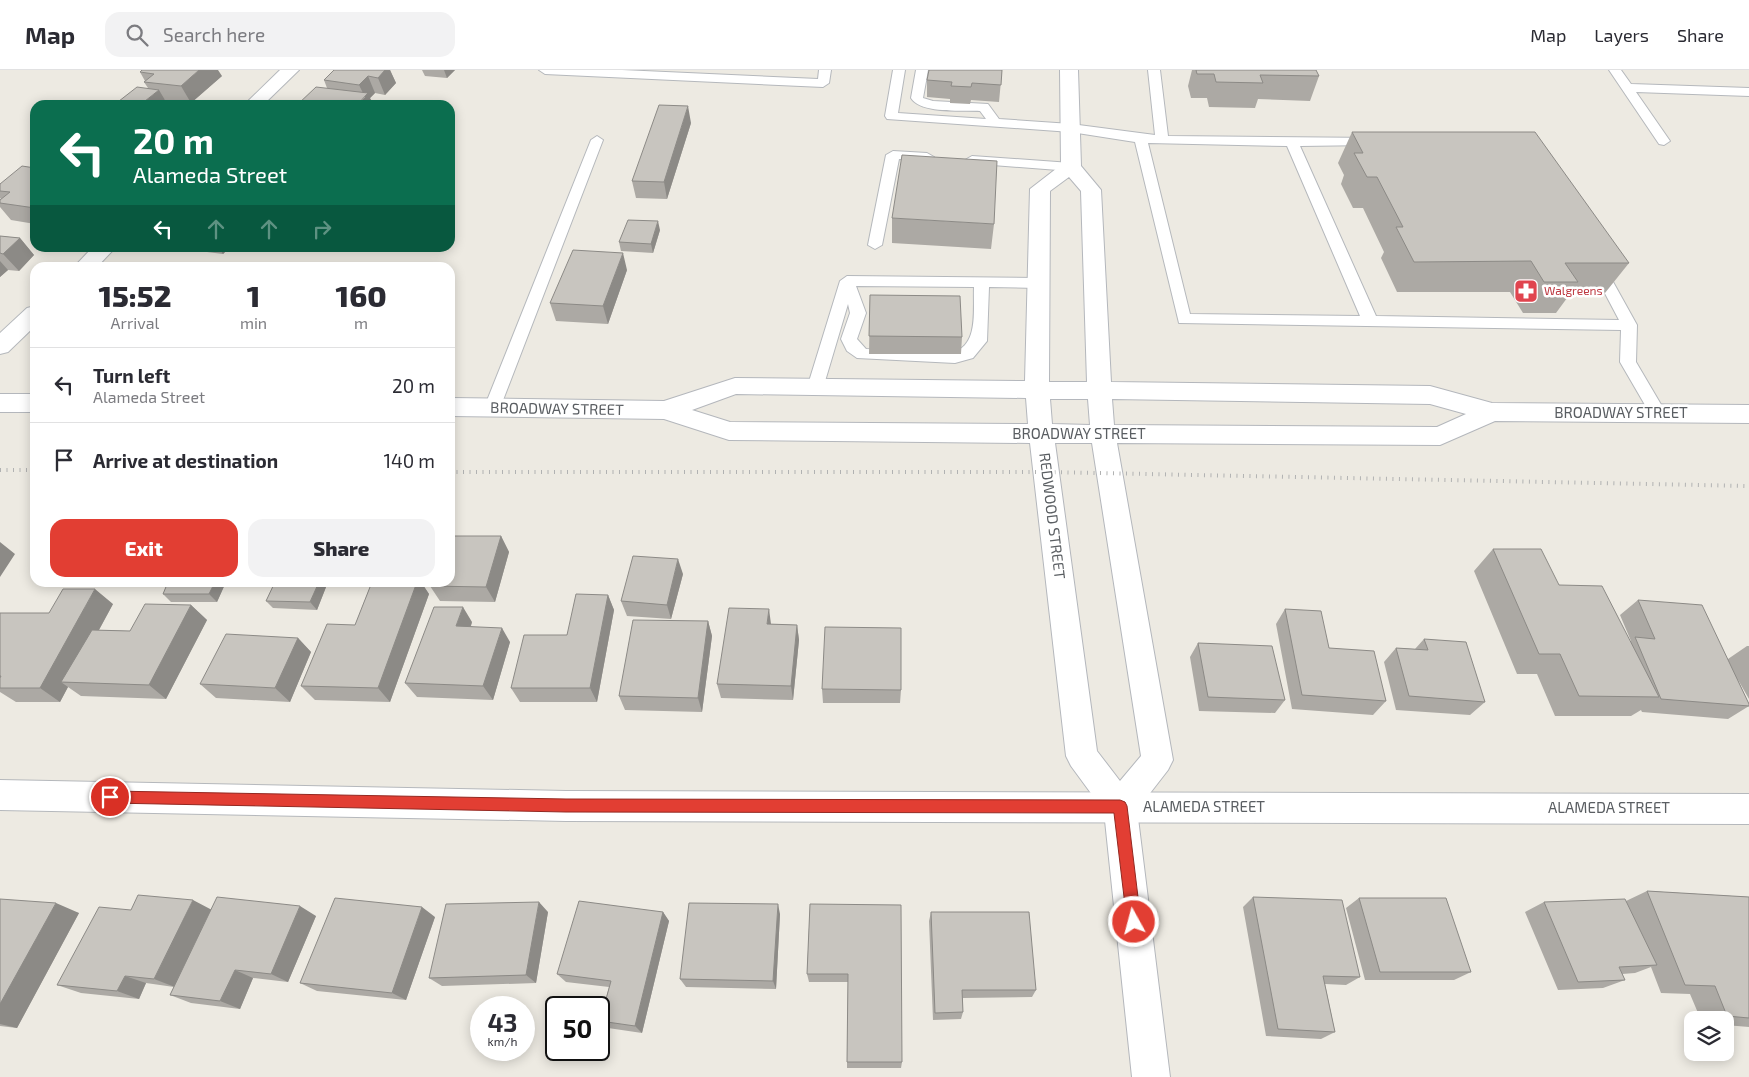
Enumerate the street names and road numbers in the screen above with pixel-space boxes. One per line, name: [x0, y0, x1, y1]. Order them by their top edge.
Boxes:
street label: BROADWAY STREET: [490, 398, 624, 418]
street label: BROADWAY STREET: [1554, 403, 1688, 421]
street label: BROADWAY STREET: [1012, 424, 1146, 442]
street label: REDWOOD STREET: [1036, 452, 1070, 580]
street label: ALAMEDA STREET: [1143, 797, 1265, 815]
street label: ALAMEDA STREET: [1548, 798, 1670, 816]

